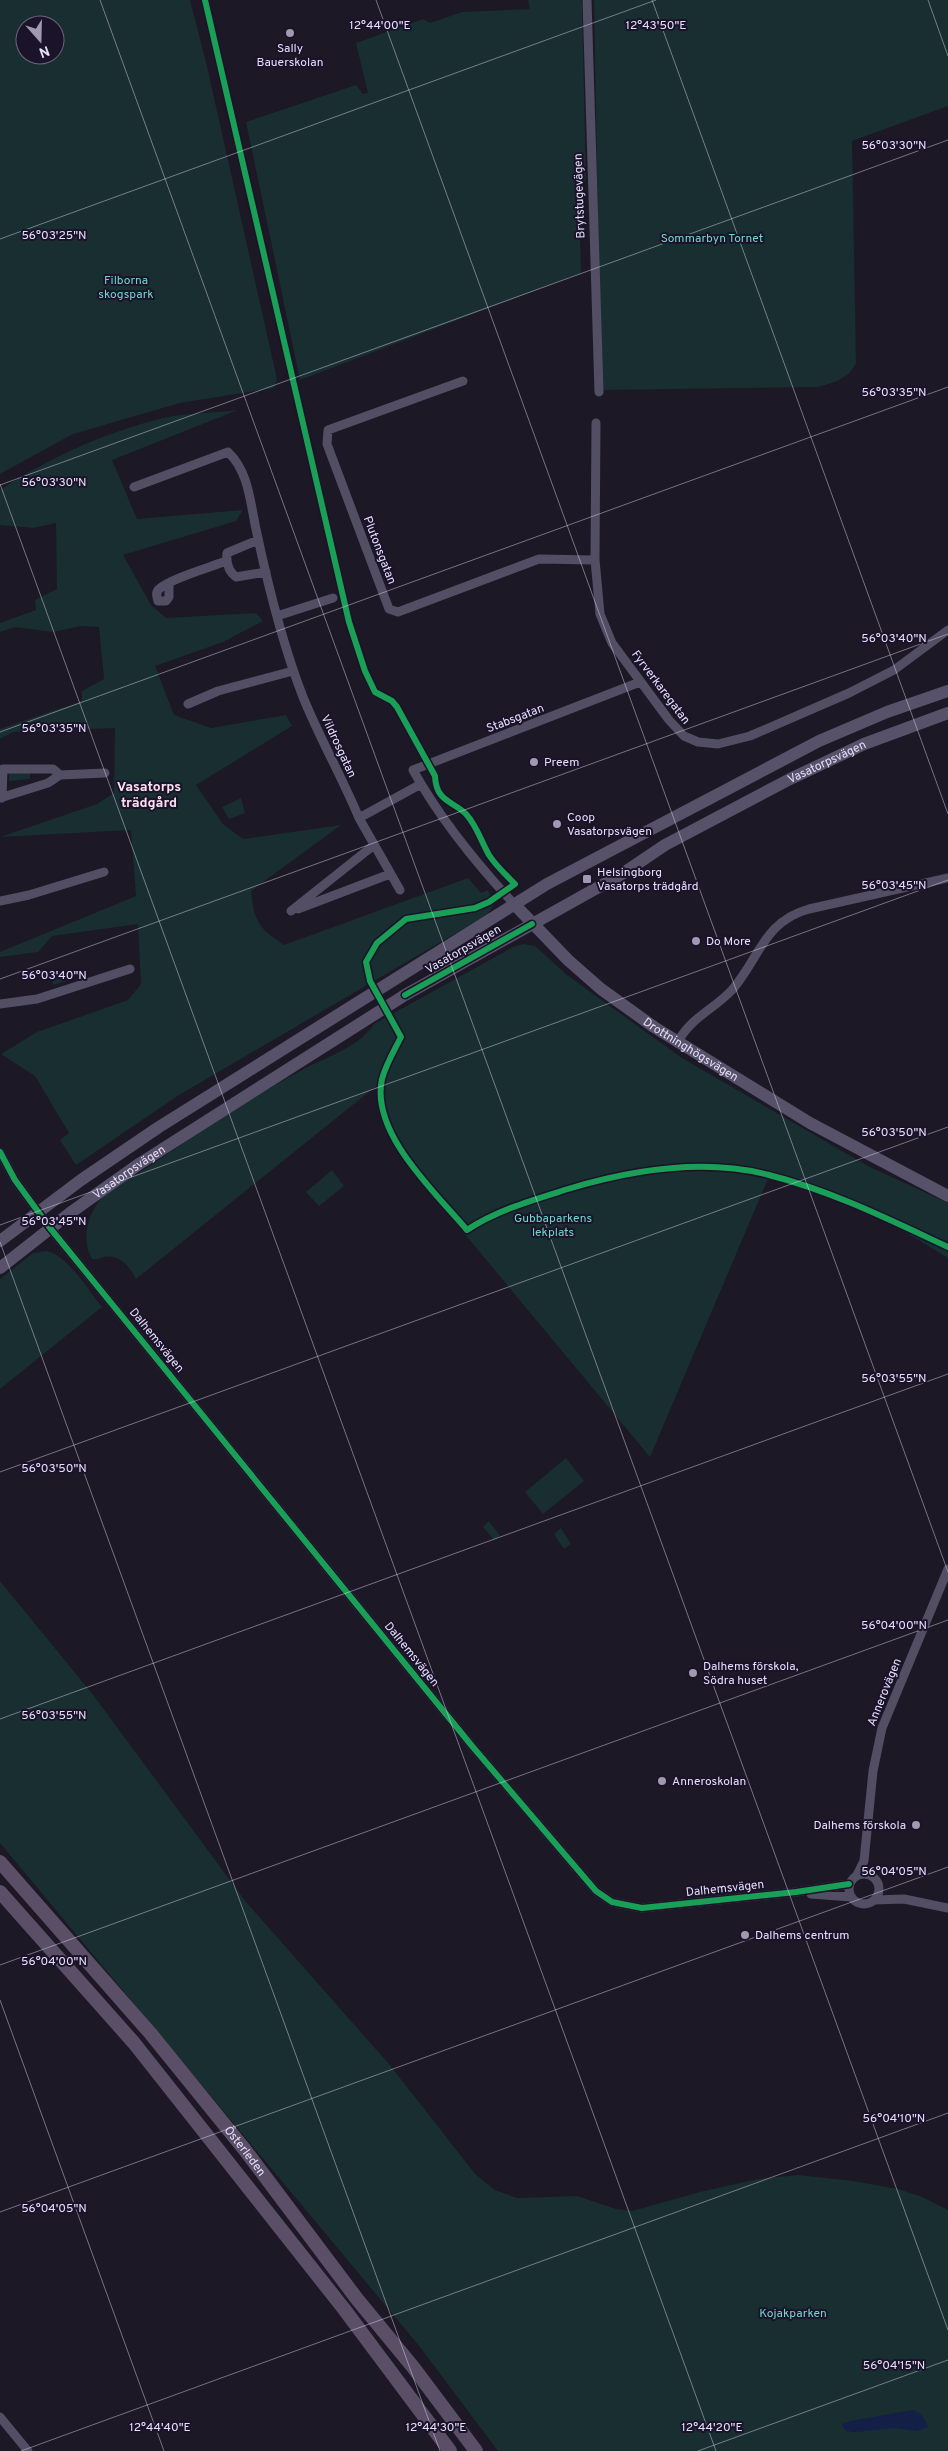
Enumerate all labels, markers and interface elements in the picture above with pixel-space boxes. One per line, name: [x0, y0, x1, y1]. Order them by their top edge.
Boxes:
north arrow: [15, 15, 65, 65]
text: 12°44'00"E: [349, 18, 411, 34]
text: 12°43'50"E: [625, 18, 687, 34]
marker: Sally Bauerskolan: [284, 27, 296, 39]
text: N: [36, 41, 52, 61]
place label: Sally Bauerskolan: [257, 41, 323, 71]
text: 56°03'30"N: [861, 138, 927, 154]
street label: Brytstugevägen: [571, 153, 589, 239]
text: 56°03'25"N: [21, 228, 87, 244]
park label: Sommarbyn Tornet: [661, 231, 763, 247]
park label: Filborna skogspark: [98, 273, 154, 303]
text: 56°03'35"N: [861, 385, 927, 401]
text: 56°03'30"N: [21, 475, 87, 491]
street label: Plutonsgatan: [359, 514, 399, 587]
text: 56°03'40"N: [861, 631, 927, 647]
street label: Fyrverkaregatan: [627, 647, 693, 728]
street label: Stabsgatan: [484, 701, 546, 737]
street label: Vildrosgatan: [317, 712, 360, 781]
text: 56°03'35"N: [21, 721, 87, 737]
street label: Vasatorpsvägen: [785, 737, 869, 788]
place label: Preem: [544, 755, 579, 771]
marker: Preem: [528, 756, 540, 768]
district label: Vasatorps trädgård: [117, 779, 181, 812]
place label: Coop Vasatorpsvägen: [567, 810, 652, 840]
marker: Coop Vasatorpsvägen: [551, 818, 563, 830]
place label: Helsingborg Vasatorps trädgård: [597, 865, 698, 895]
marker: Helsingborg Vasatorps trädgård: [581, 873, 593, 885]
text: 56°03'45"N: [861, 878, 927, 894]
street label: Vasatorpsvägen: [423, 922, 504, 978]
place label: Do More: [706, 934, 751, 950]
marker: Do More: [690, 935, 702, 947]
text: 56°03'40"N: [21, 968, 87, 984]
street label: Drottninghögsvägen: [639, 1014, 741, 1086]
text: 56°03'50"N: [861, 1125, 927, 1141]
street label: Vasatorpsvägen: [90, 1142, 169, 1203]
park label: Gubbaparkens lekplats: [514, 1211, 592, 1241]
text: 56°03'45"N: [21, 1214, 87, 1230]
street label: Dalhemsvägen: [125, 1305, 187, 1376]
text: 56°03'55"N: [861, 1371, 927, 1387]
text: 56°03'50"N: [21, 1461, 87, 1477]
text: 56°04'00"N: [861, 1618, 927, 1634]
street label: Dalhemsvägen: [380, 1619, 442, 1690]
street label: Annerovägen: [864, 1656, 906, 1729]
place label: Dalhems förskola, Södra huset: [703, 1659, 799, 1689]
marker: Dalhems förskola, Södra huset: [687, 1667, 699, 1679]
text: 56°03'55"N: [21, 1708, 87, 1724]
place label: Anneroskolan: [672, 1774, 746, 1790]
marker: Anneroskolan: [656, 1775, 668, 1787]
place label: Dalhems förskola: [813, 1818, 906, 1834]
marker: Dalhems förskola: [910, 1819, 922, 1831]
text: 56°04'05"N: [861, 1864, 927, 1880]
street label: Dalhemsvägen: [685, 1877, 765, 1901]
place label: Dalhems centrum: [755, 1928, 849, 1944]
marker: Dalhems centrum: [739, 1929, 751, 1941]
text: 56°04'00"N: [21, 1954, 87, 1970]
text: 56°04'10"N: [863, 2111, 925, 2127]
street label: Österleden: [220, 2123, 269, 2180]
text: 56°04'05"N: [21, 2201, 87, 2217]
park label: Kojakparken: [759, 2306, 827, 2322]
text: 56°04'15"N: [863, 2358, 925, 2374]
text: 12°44'40"E: [129, 2420, 191, 2436]
text: 12°44'30"E: [405, 2420, 467, 2436]
text: 12°44'20"E: [681, 2420, 743, 2436]

